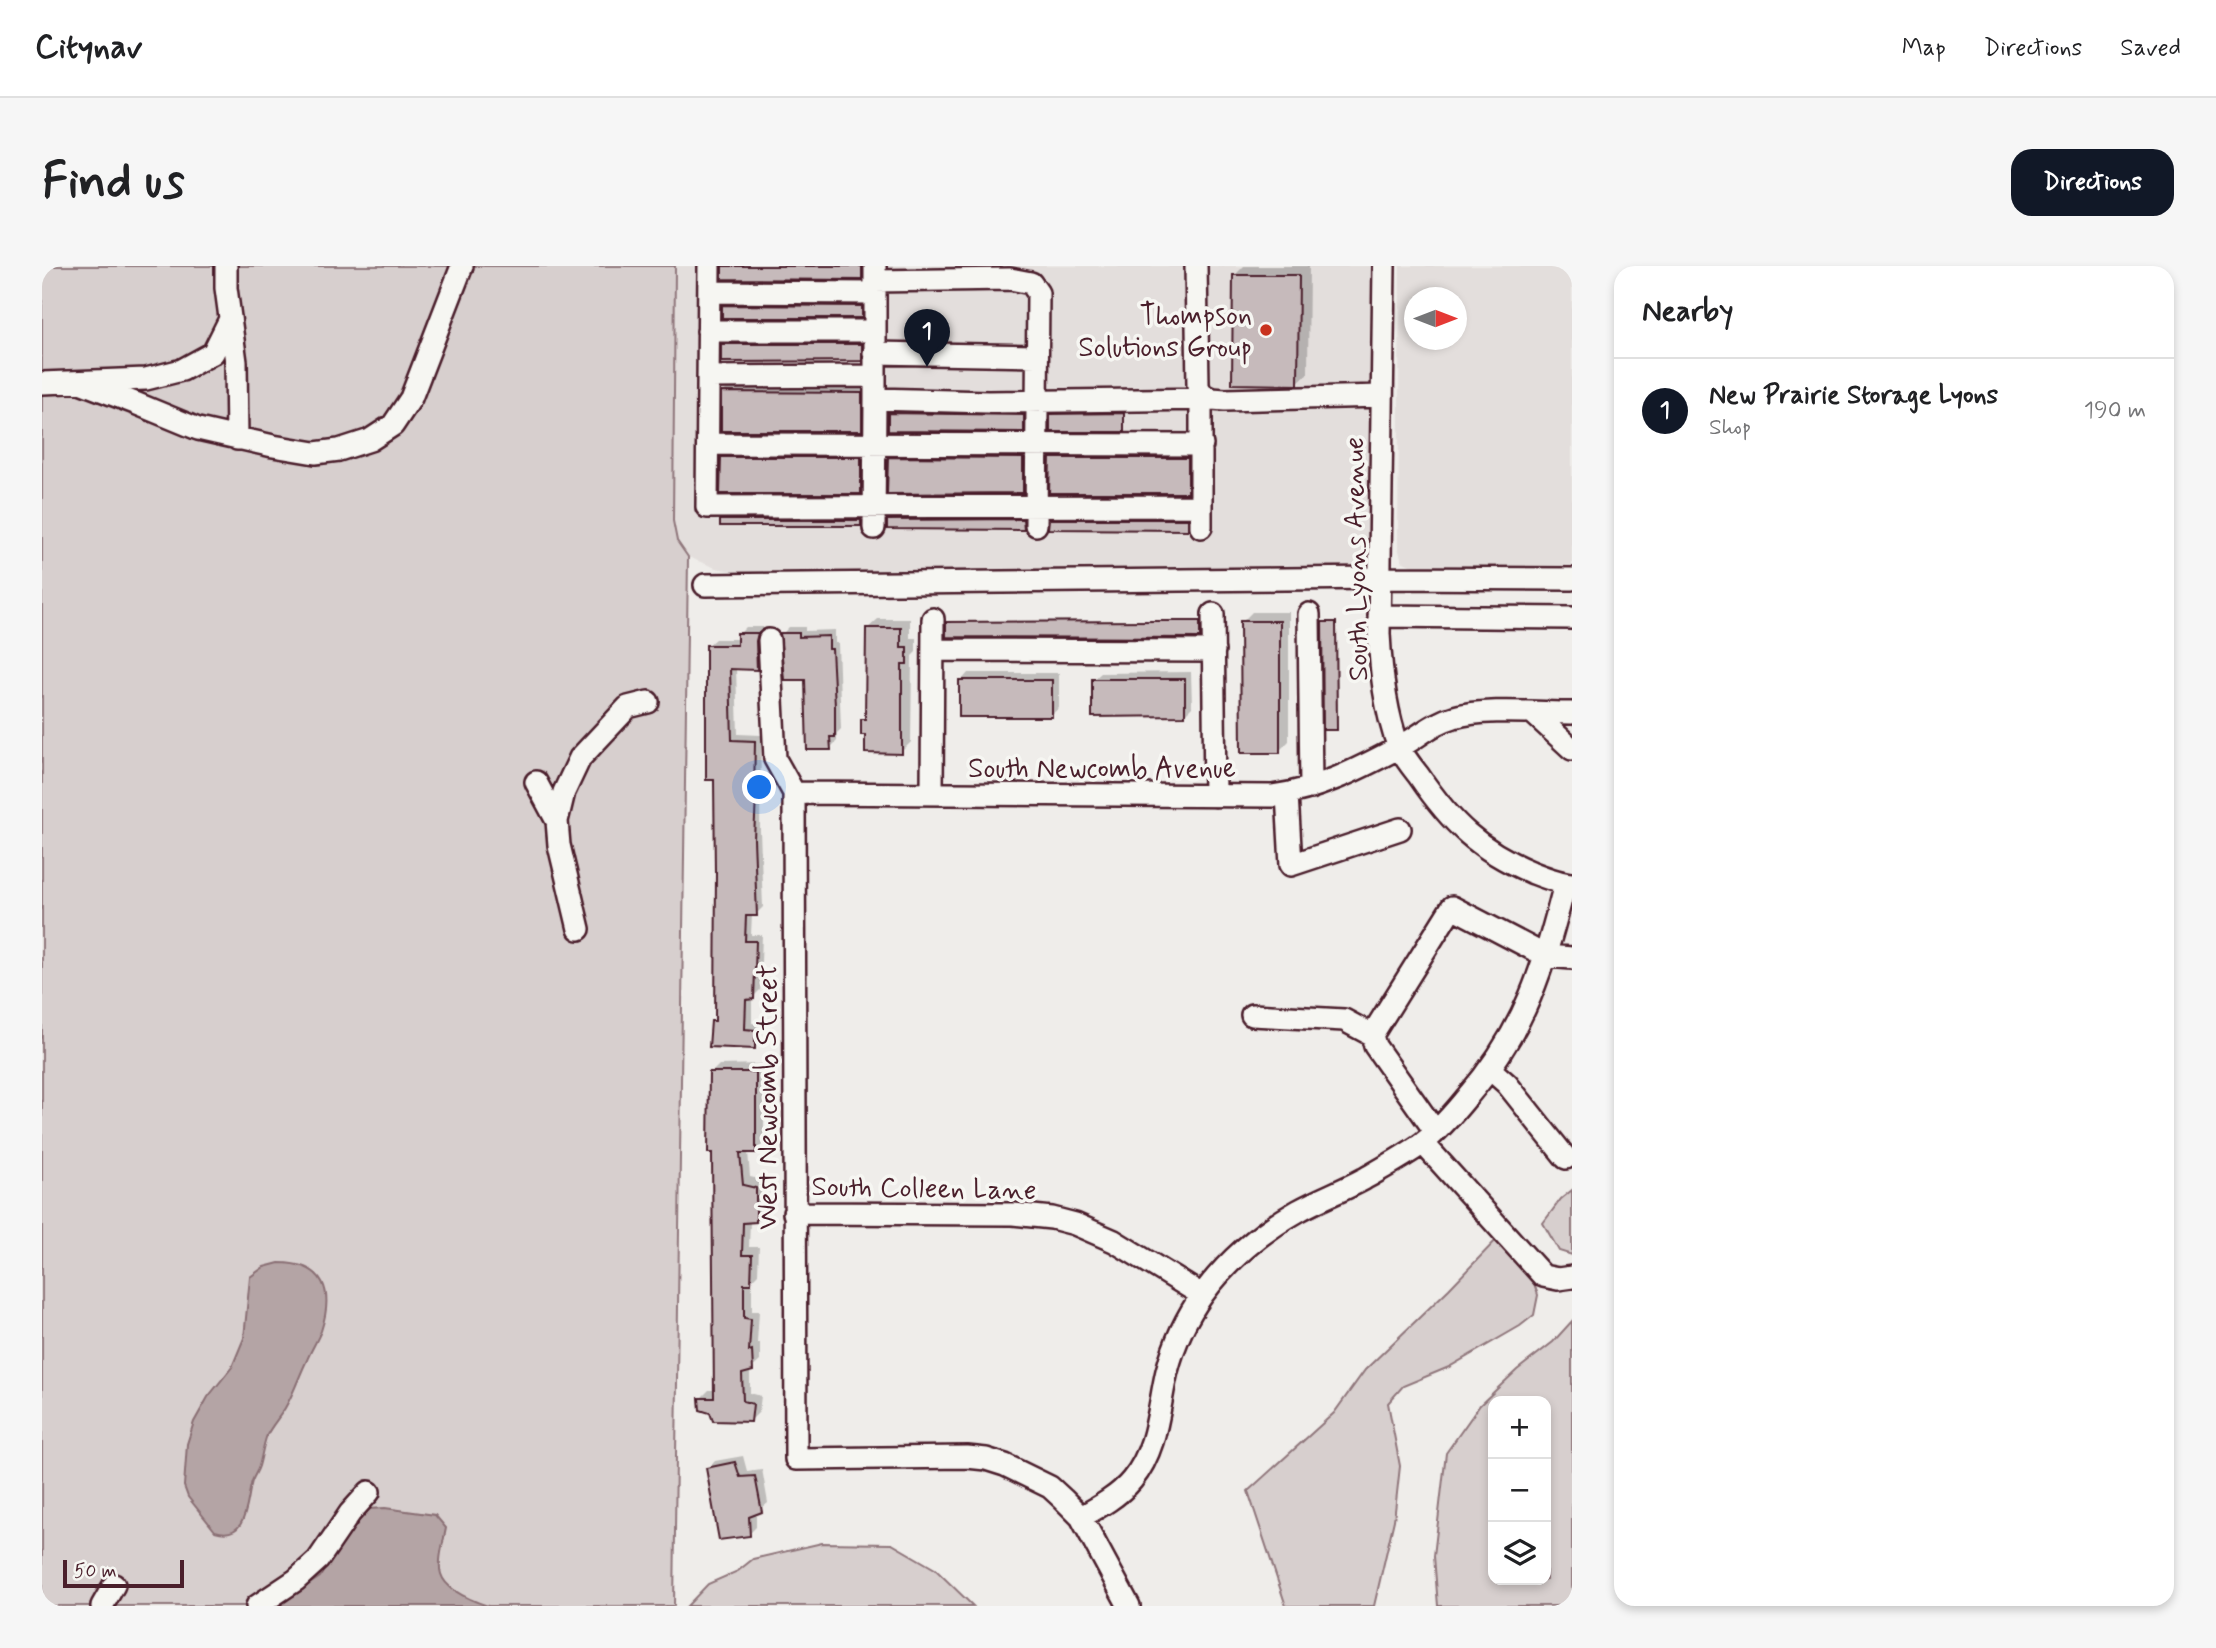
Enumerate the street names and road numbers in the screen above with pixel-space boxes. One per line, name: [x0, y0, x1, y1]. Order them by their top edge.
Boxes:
street label: South Lyons Avenue: [1337, 436, 1378, 681]
street label: South Newcomb Avenue: [968, 751, 1236, 788]
street label: West Newcomb Street: [750, 964, 787, 1230]
street label: South Colleen Lane: [811, 1169, 1037, 1210]

